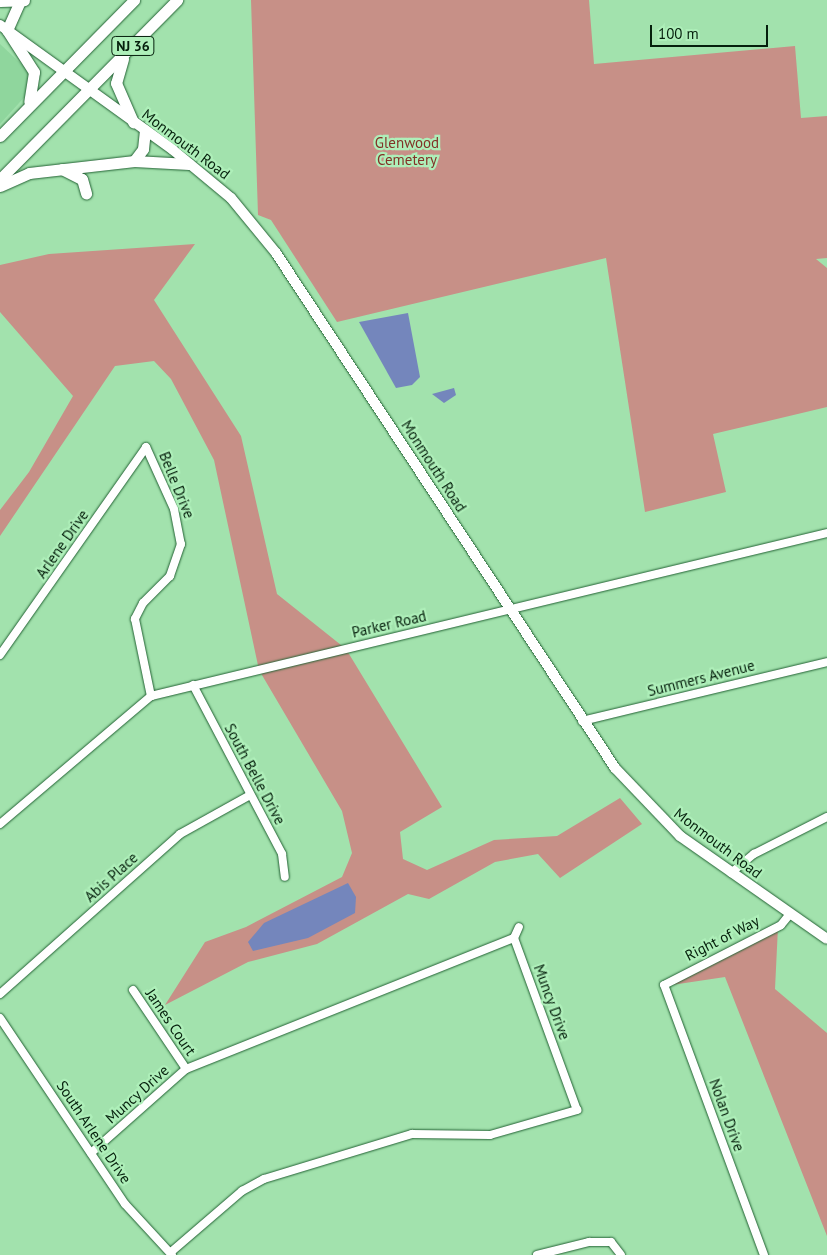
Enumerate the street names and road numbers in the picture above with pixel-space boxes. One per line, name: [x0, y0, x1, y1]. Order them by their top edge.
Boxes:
road number: NJ 36: [110, 34, 156, 58]
street label: Monmouth Road: [138, 105, 234, 183]
street label: Monmouth Road: [398, 417, 470, 515]
street label: Belle Drive: [155, 449, 199, 521]
street label: Arlene Drive: [32, 506, 92, 582]
street label: Parker Road: [350, 607, 428, 641]
street label: Summers Avenue: [645, 656, 757, 700]
street label: South Belle Drive: [221, 720, 289, 828]
street label: Monmouth Road: [670, 804, 766, 882]
street label: Abis Place: [81, 848, 141, 906]
street label: Right of Way: [682, 912, 762, 964]
street label: Muncy Drive: [530, 962, 574, 1042]
street label: James Court: [142, 985, 200, 1059]
street label: Muncy Drive: [101, 1061, 173, 1127]
street label: Nolan Drive: [706, 1076, 748, 1154]
street label: South Arlene Drive: [53, 1077, 135, 1187]

